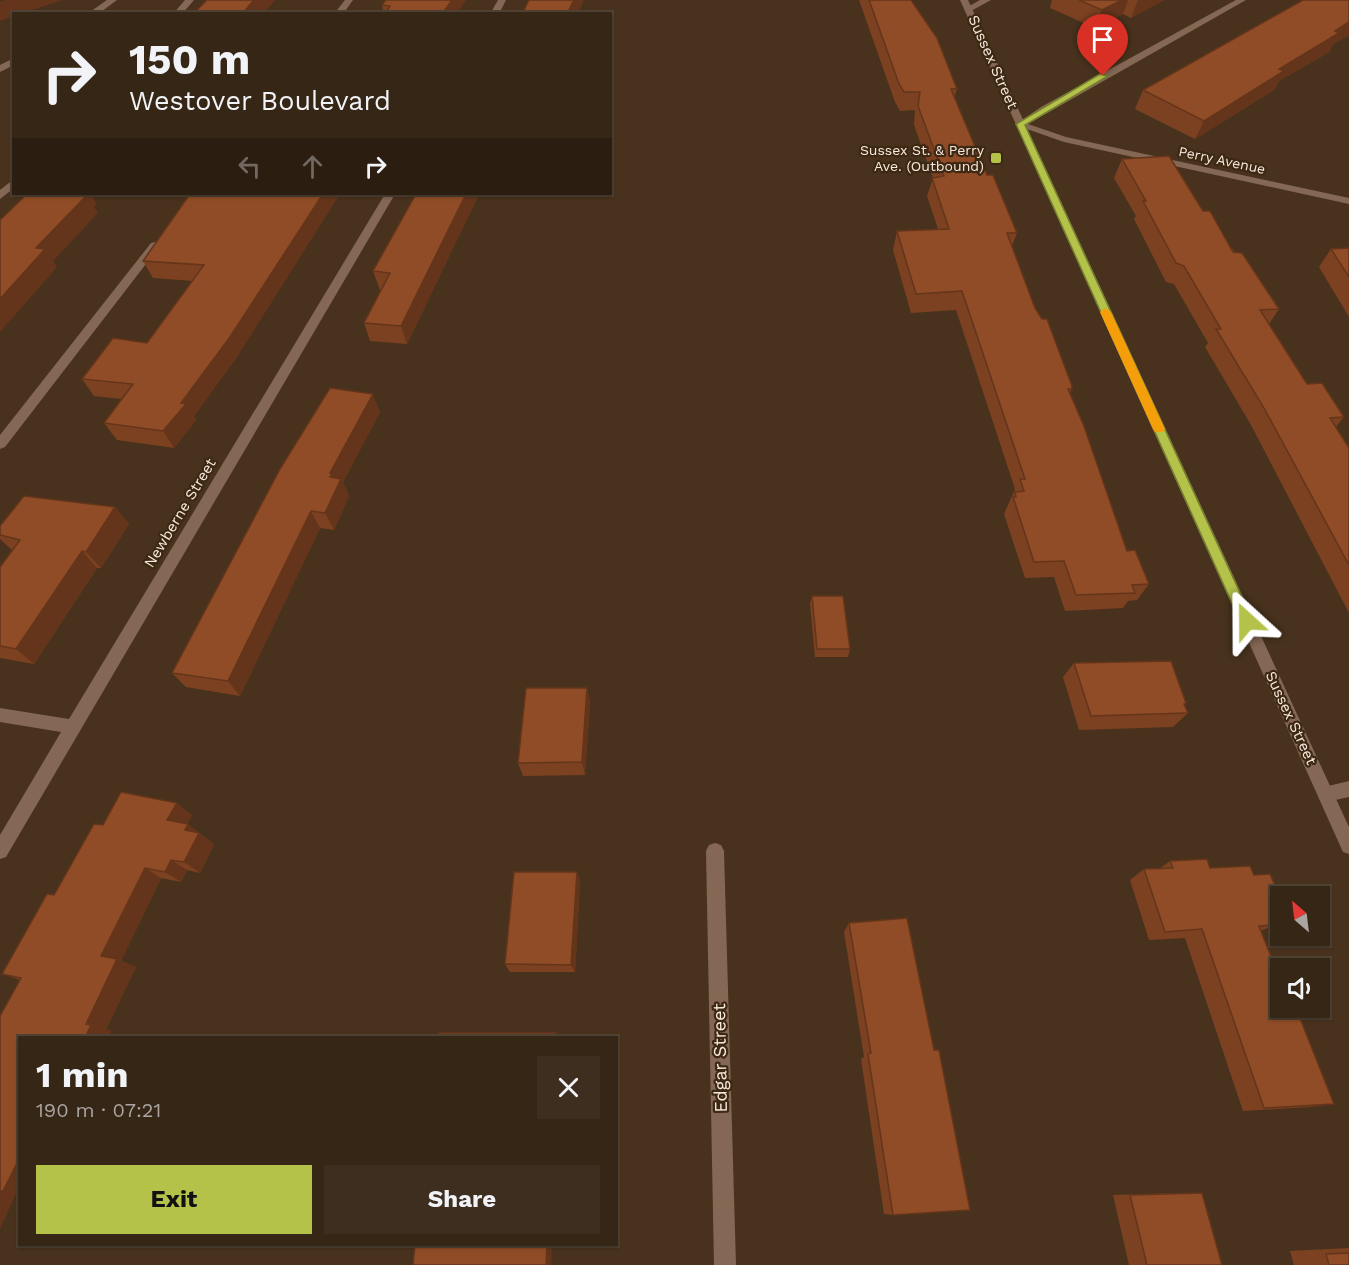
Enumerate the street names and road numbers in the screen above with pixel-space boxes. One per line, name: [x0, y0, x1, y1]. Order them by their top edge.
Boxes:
street label: Sussex Street: [964, 12, 1022, 112]
street label: Perry Avenue: [1177, 143, 1267, 177]
street label: Newberne Street: [140, 454, 220, 571]
street label: Sussex Street: [1262, 668, 1321, 768]
street label: Edgar Street: [708, 1003, 731, 1113]

